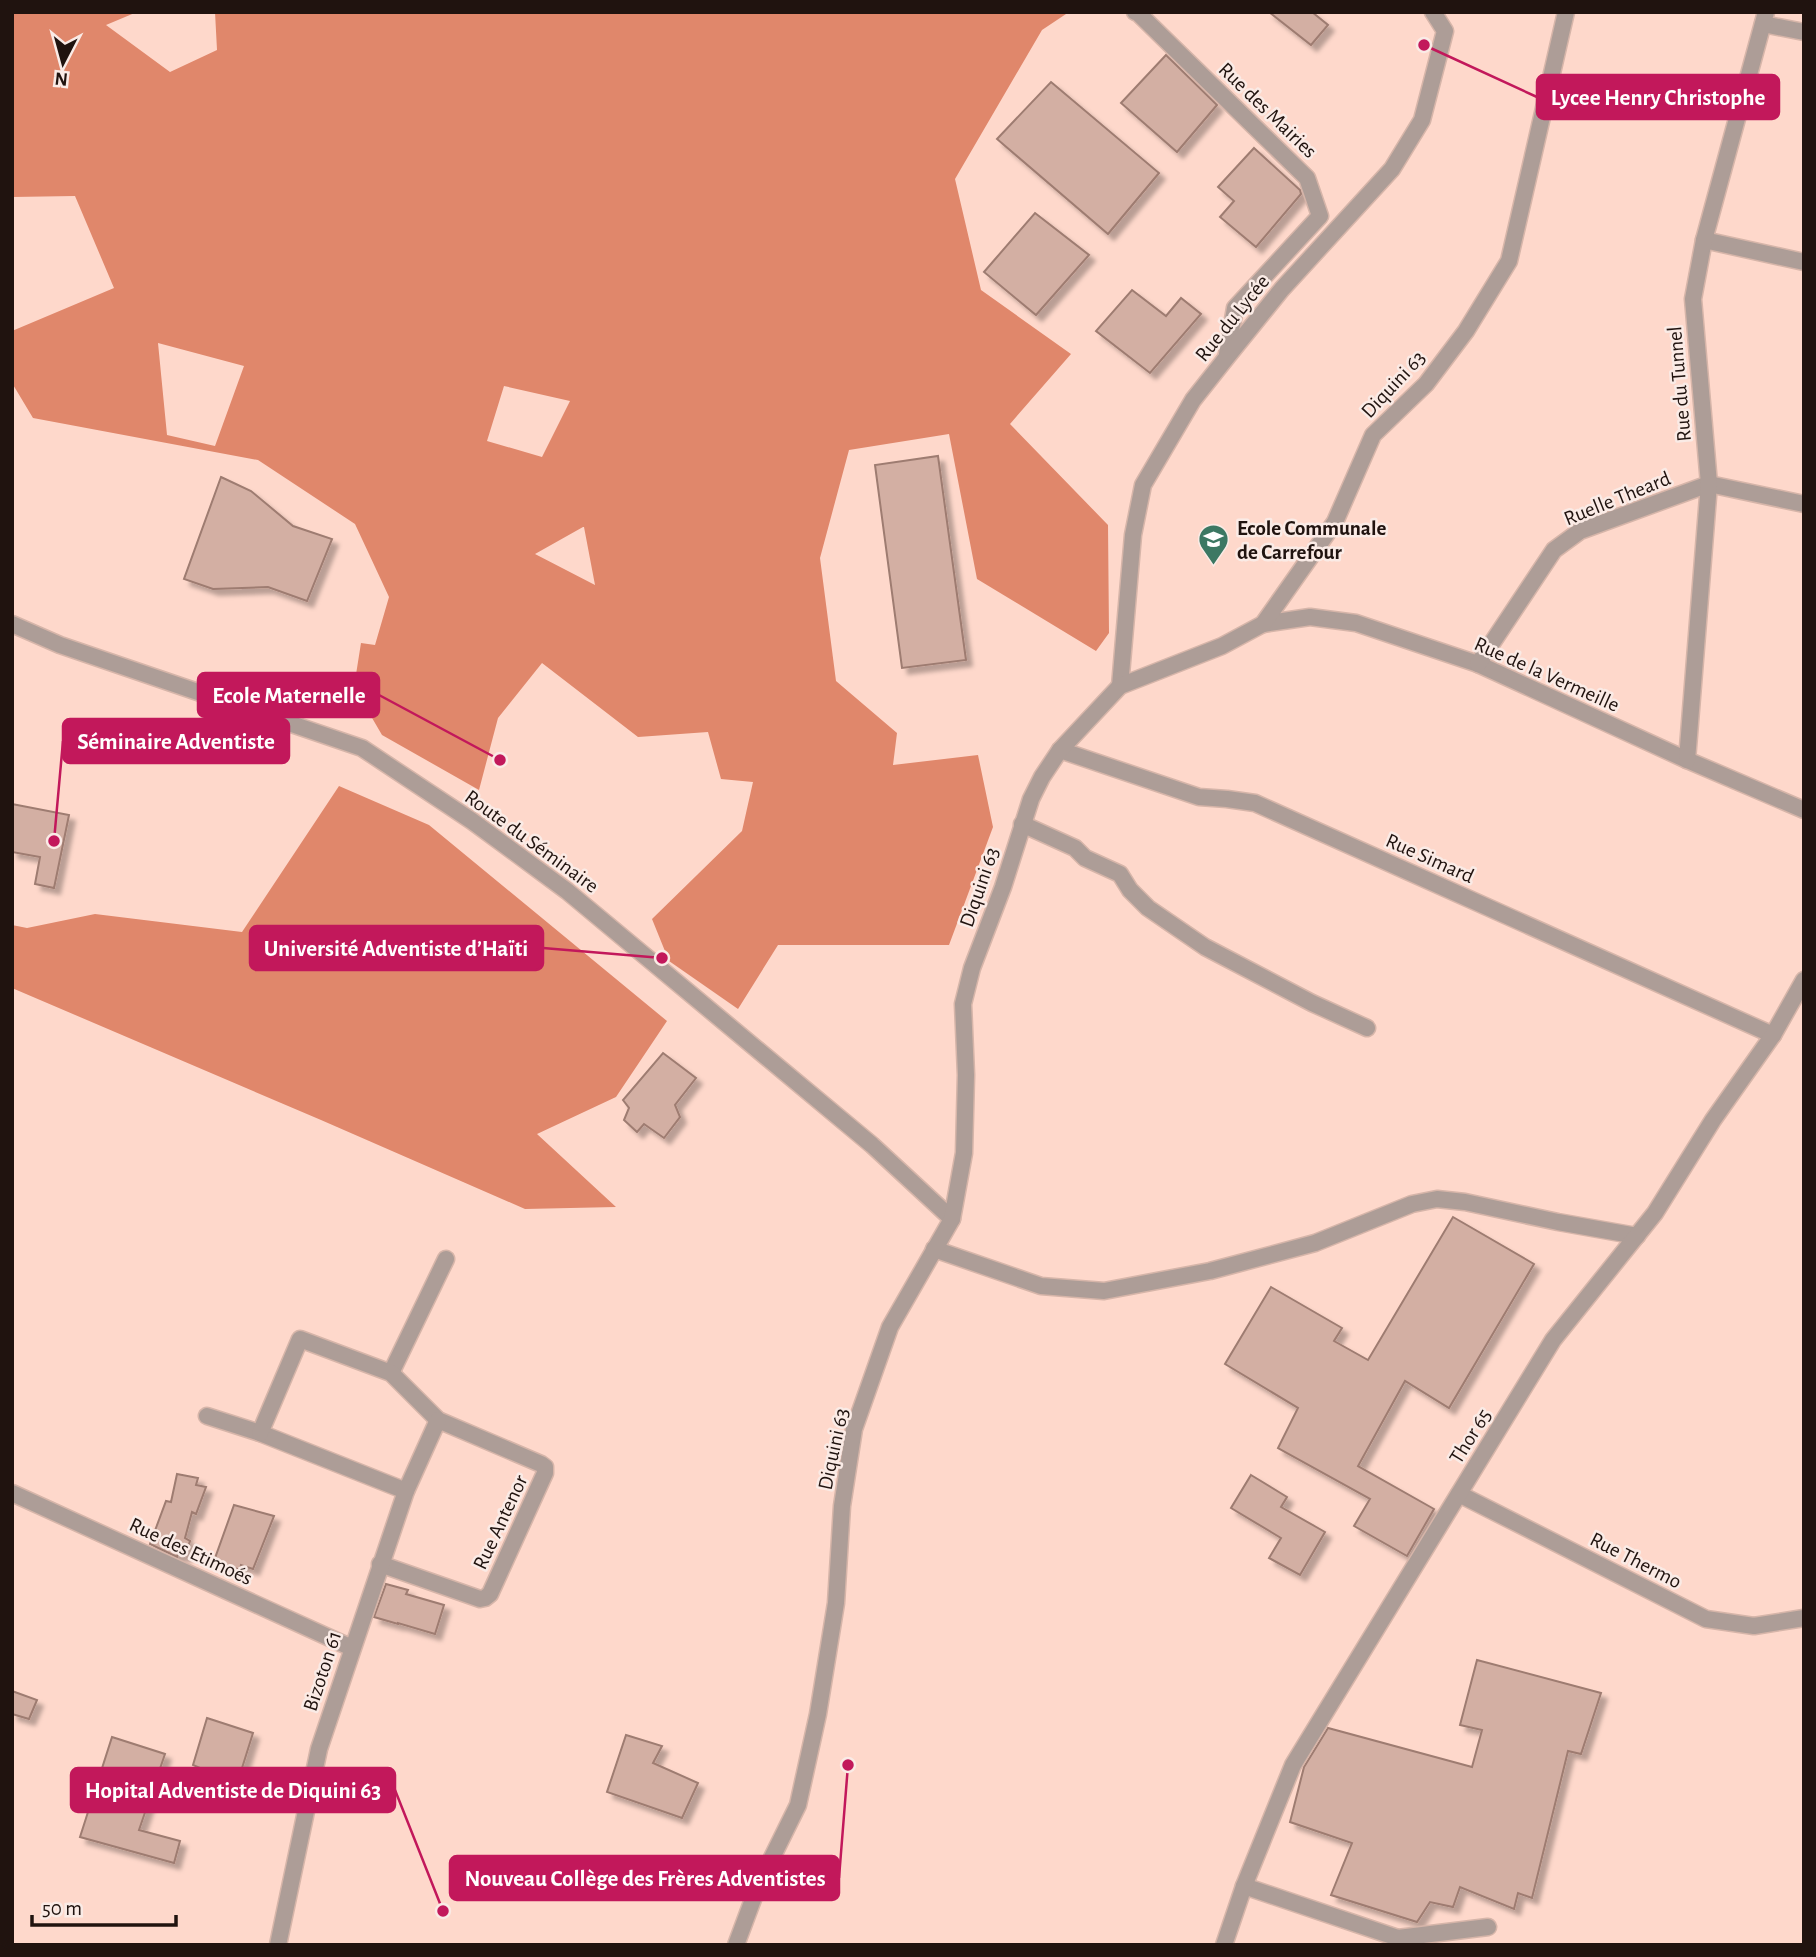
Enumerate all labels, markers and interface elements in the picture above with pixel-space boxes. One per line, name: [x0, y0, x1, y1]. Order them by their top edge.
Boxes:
north arrow: [28, 28, 98, 98]
street label: Rue des Mairies: [1215, 59, 1321, 162]
text: N: [54, 68, 69, 89]
callout: Lycee Henry Christophe: [1537, 75, 1779, 119]
text: Lycee Henry Christophe: [1551, 87, 1765, 110]
street label: Rue du Lycée: [1191, 271, 1273, 366]
street label: Rue du Tunnel: [1664, 325, 1695, 443]
street label: Diquini 63: [1357, 347, 1429, 422]
street label: Ruelle Theard: [1561, 468, 1674, 529]
place label: Ecole Communale de Carrefour: [1237, 518, 1386, 563]
school or university icon: Ecole Communale de Carrefour: [1197, 523, 1231, 567]
street label: Rue de la Vermeille: [1471, 633, 1623, 716]
callout: Ecole Maternelle: [198, 673, 379, 717]
text: Ecole Maternelle: [212, 685, 366, 708]
callout: Séminaire Adventiste: [63, 719, 289, 763]
text: Séminaire Adventiste: [77, 731, 275, 754]
street label: Route du Séminaire: [461, 786, 602, 897]
street label: Rue Simard: [1383, 830, 1477, 887]
street label: Diquini 63: [956, 844, 1003, 930]
callout: Université Adventiste d’Haïti: [250, 926, 543, 970]
text: Université Adventiste d’Haïti: [264, 938, 528, 961]
street label: Thor 65: [1446, 1405, 1495, 1467]
street label: Diquini 63: [815, 1406, 852, 1492]
street label: Rue Antenor: [469, 1472, 532, 1573]
street label: Rue des Etimoés: [126, 1514, 255, 1589]
street label: Rue Thermo: [1587, 1528, 1685, 1592]
street label: Bizoton 61: [300, 1628, 345, 1714]
callout: Hopital Adventiste de Diquini 63: [71, 1768, 395, 1812]
text: Hopital Adventiste de Diquini 63: [85, 1780, 381, 1803]
callout: Nouveau Collège des Frères Adventistes: [450, 1856, 839, 1900]
text: Nouveau Collège des Frères Adventistes: [464, 1868, 826, 1891]
scale bar: [32, 1884, 175, 1928]
text: 50 m: [42, 1898, 82, 1919]

